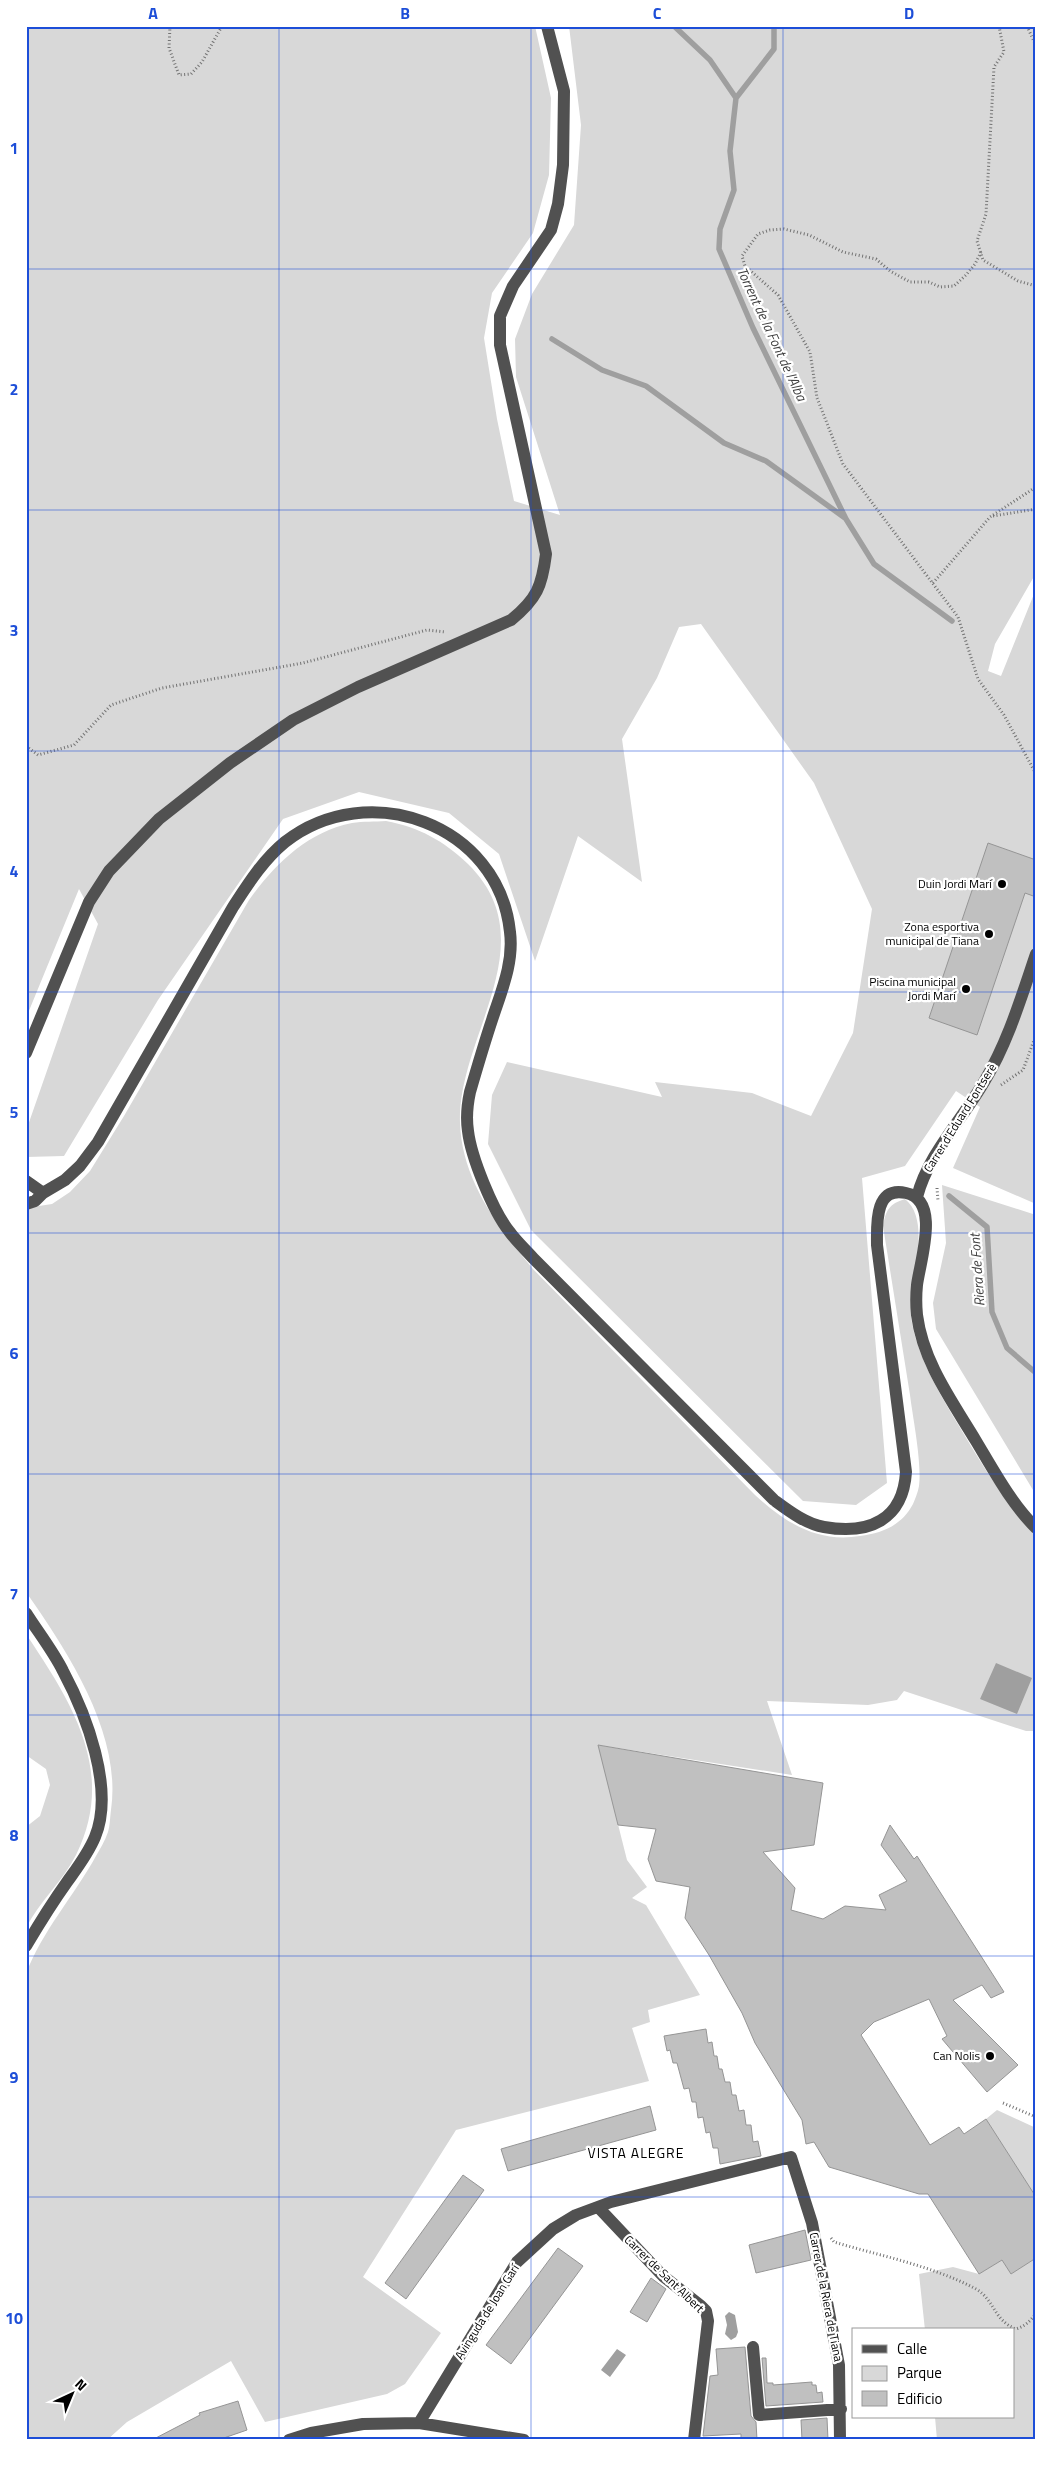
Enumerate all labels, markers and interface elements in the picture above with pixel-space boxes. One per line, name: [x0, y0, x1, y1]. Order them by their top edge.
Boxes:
text: A: [148, 1, 158, 25]
text: B: [400, 1, 410, 25]
text: C: [653, 1, 662, 25]
text: D: [904, 1, 914, 25]
text: 1: [10, 136, 18, 160]
water label: Torrent de la Font de l'Alba: [732, 263, 813, 405]
text: 2: [10, 377, 18, 401]
text: 3: [10, 618, 18, 642]
text: 4: [10, 859, 19, 883]
place label: Duin Jordi Marí: [918, 874, 993, 893]
marker: Duin Jordi Marí: [996, 878, 1008, 890]
place label: Zona esportiva municipal de Tiana: [885, 917, 979, 950]
marker: Zona esportiva municipal de Tiana: [983, 928, 995, 940]
place label: Piscina municipal Jordi Marí: [869, 972, 957, 1005]
marker: Piscina municipal Jordi Marí: [960, 983, 972, 995]
street label: Carrer d'Eduard Fontserè: [918, 1060, 1001, 1176]
text: 5: [10, 1100, 19, 1124]
water label: Riera de Font: [963, 1231, 990, 1307]
text: 6: [10, 1341, 19, 1365]
text: 7: [10, 1582, 18, 1606]
text: 8: [10, 1823, 19, 1847]
place label: Can Nolis: [933, 2046, 980, 2065]
marker: Can Nolis: [984, 2050, 996, 2062]
text: 9: [10, 2065, 19, 2089]
district label: VISTA ALEGRE: [588, 2142, 684, 2163]
street label: Carrer de Sant Albert: [620, 2230, 709, 2318]
street label: Carrer de la Riera de Tiana: [805, 2231, 848, 2363]
street label: Avinguda de Joan Garí: [450, 2259, 524, 2363]
text: 10: [5, 2306, 23, 2330]
legend: [852, 2328, 1014, 2418]
text: Calle: [897, 2337, 927, 2360]
text: Parque: [897, 2361, 942, 2384]
north arrow: [48, 2368, 98, 2418]
text: N: [71, 2373, 92, 2395]
text: Edificio: [897, 2387, 942, 2410]

